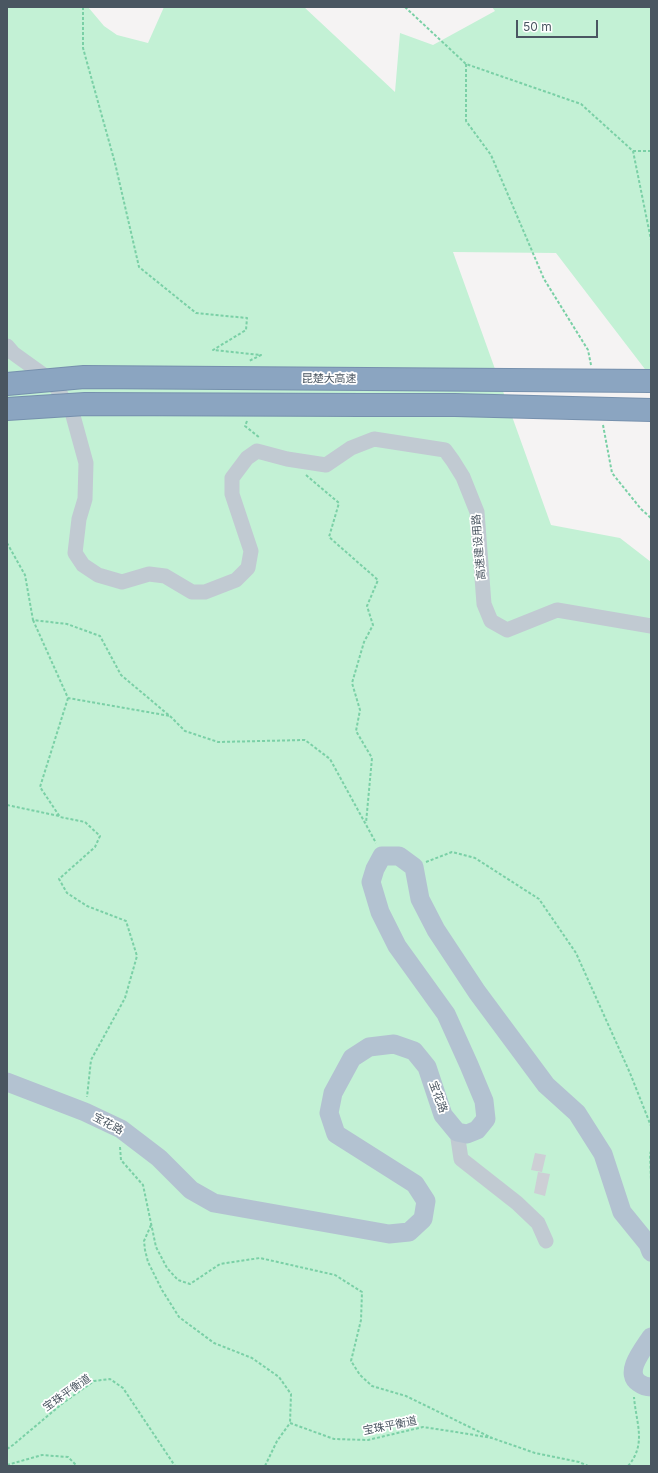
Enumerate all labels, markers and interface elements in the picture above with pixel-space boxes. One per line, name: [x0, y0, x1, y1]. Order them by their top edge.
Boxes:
scale bar: [518, 12, 600, 38]
text: 50 m: [523, 19, 552, 34]
street label: 昆楚大高速: [302, 372, 356, 386]
street label: 高速建设用路: [470, 514, 488, 580]
street label: 宝花路: [426, 1079, 450, 1115]
street label: 宝花路: [90, 1110, 126, 1138]
street label: 宝珠平衡道: [41, 1372, 93, 1414]
street label: 宝珠平衡道: [362, 1414, 418, 1438]

